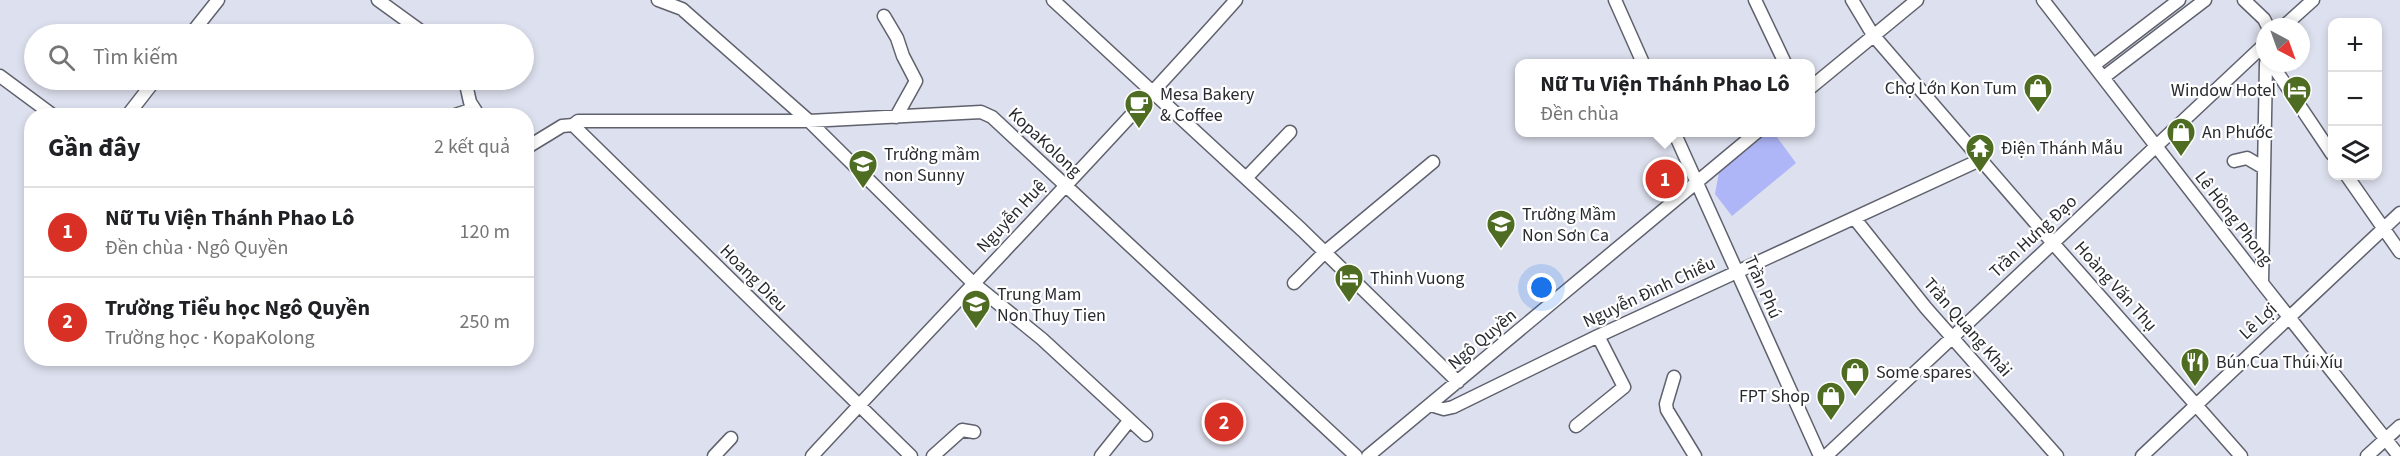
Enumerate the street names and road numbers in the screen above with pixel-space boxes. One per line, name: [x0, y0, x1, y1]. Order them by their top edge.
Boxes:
street label: KopaKolong: [1002, 102, 1087, 183]
street label: Lê Hồng Phong: [2189, 166, 2278, 271]
street label: Nguyễn Huệ: [971, 174, 1052, 258]
street label: Trần Hưng Đạo: [1984, 189, 2083, 284]
street label: Hoàng Văn Thụ: [2068, 236, 2163, 337]
street label: Hoang Dieu: [714, 239, 793, 318]
street label: Nguyễn Đình Chiểu: [1579, 251, 1720, 334]
street label: Trần Phú: [1738, 252, 1788, 323]
street label: Trần Quang Khải: [1917, 272, 2018, 382]
street label: Lê Lợi: [2234, 297, 2283, 345]
street label: Ngô Quyền: [1443, 303, 1522, 376]

